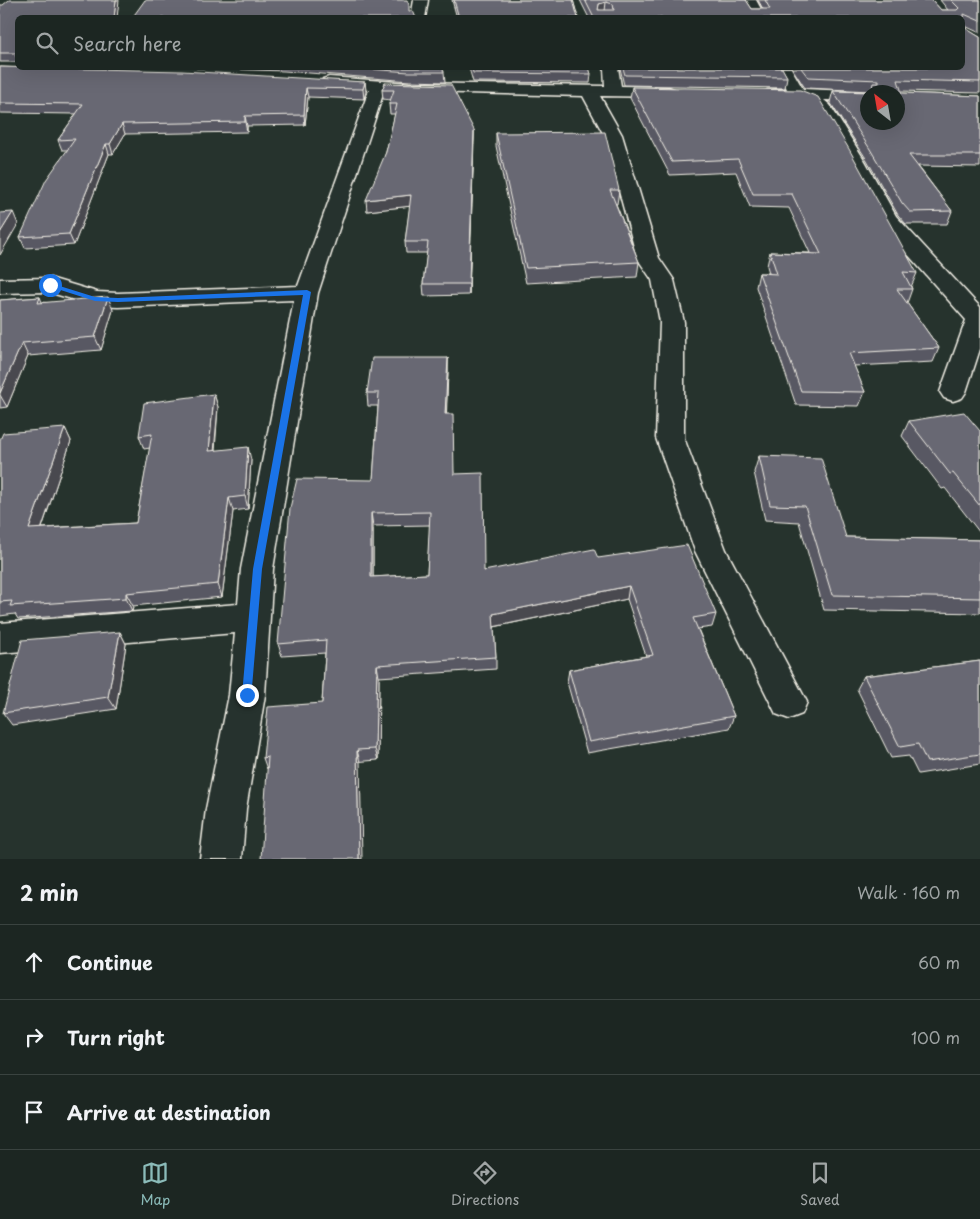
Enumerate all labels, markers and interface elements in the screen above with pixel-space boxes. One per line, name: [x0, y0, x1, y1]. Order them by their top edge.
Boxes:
search box: [15, 15, 965, 70]
icon: search: [33, 29, 61, 57]
text: Search here: [73, 29, 182, 57]
north arrow: [860, 85, 905, 130]
route start: [39, 274, 62, 297]
route end: [236, 684, 259, 707]
text: 2 min: [20, 876, 79, 908]
text: Walk · 160 m: [857, 880, 960, 904]
icon: ahead: [20, 948, 48, 976]
text: Continue: [67, 948, 153, 976]
text: 60 m: [918, 950, 960, 974]
icon: right: [20, 1023, 48, 1051]
text: Turn right: [67, 1023, 165, 1051]
text: 100 m: [911, 1025, 960, 1049]
icon: arrive: [20, 1098, 48, 1126]
text: Arrive at destination: [67, 1098, 271, 1126]
tab: Map: [140, 1159, 170, 1210]
tab: Directions: [451, 1159, 519, 1210]
tab: Saved: [800, 1159, 840, 1210]

